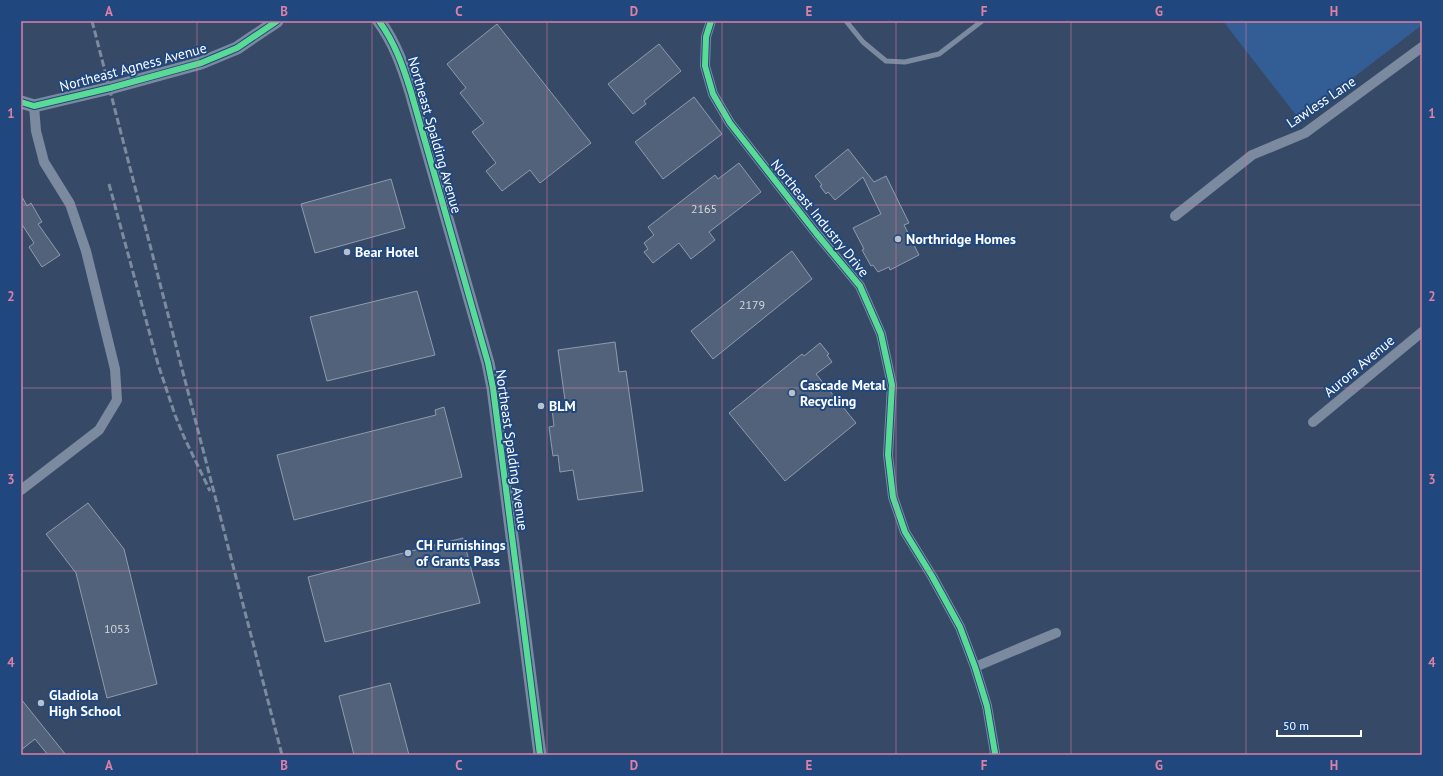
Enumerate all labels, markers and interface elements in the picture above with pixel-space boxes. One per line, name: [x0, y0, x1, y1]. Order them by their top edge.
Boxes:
text: A: [105, 3, 113, 20]
text: B: [280, 3, 288, 20]
text: C: [455, 3, 463, 20]
text: D: [630, 3, 638, 20]
text: E: [806, 3, 813, 20]
text: F: [981, 3, 988, 20]
text: G: [1155, 3, 1163, 20]
text: H: [1330, 3, 1338, 20]
street label: Northeast Agness Avenue: [57, 39, 209, 95]
street label: Northeast Spalding Avenue: [404, 54, 466, 216]
street label: Lawless Lane: [1283, 72, 1359, 132]
text: 1: [7, 105, 15, 122]
text: 1: [1428, 105, 1436, 122]
street label: Northeast Industry Drive: [767, 155, 873, 281]
house number: 2165: [691, 201, 717, 216]
place label: Northridge Homes: [906, 230, 1016, 248]
marker: Northridge Homes: [893, 234, 903, 244]
place label: Bear Hotel: [355, 243, 419, 261]
marker: Bear Hotel: [342, 247, 352, 257]
text: 2: [7, 288, 15, 305]
text: 2: [1428, 288, 1436, 305]
house number: 2179: [739, 297, 765, 312]
street label: Aurora Avenue: [1320, 331, 1398, 401]
street label: Northeast Spalding Avenue: [492, 368, 532, 532]
place label: Cascade Metal Recycling: [800, 376, 887, 410]
marker: Cascade Metal Recycling: [787, 388, 797, 398]
place label: BLM: [549, 397, 576, 415]
marker: BLM: [536, 401, 546, 411]
text: 3: [7, 471, 15, 488]
text: 3: [1428, 471, 1436, 488]
place label: CH Furnishings of Grants Pass: [416, 536, 506, 570]
marker: CH Furnishings of Grants Pass: [403, 548, 413, 558]
house number: 1053: [104, 621, 130, 636]
text: 4: [7, 654, 15, 671]
text: 4: [1428, 654, 1436, 671]
place label: Gladiola High School: [49, 686, 122, 720]
marker: Gladiola High School: [36, 698, 46, 708]
scale bar: [1277, 712, 1361, 738]
text: 50 m: [1283, 718, 1309, 733]
text: A: [105, 757, 113, 774]
text: B: [280, 757, 288, 774]
text: C: [455, 757, 463, 774]
text: D: [630, 757, 638, 774]
text: E: [806, 757, 813, 774]
text: F: [981, 757, 988, 774]
text: G: [1155, 757, 1163, 774]
text: H: [1330, 757, 1338, 774]

